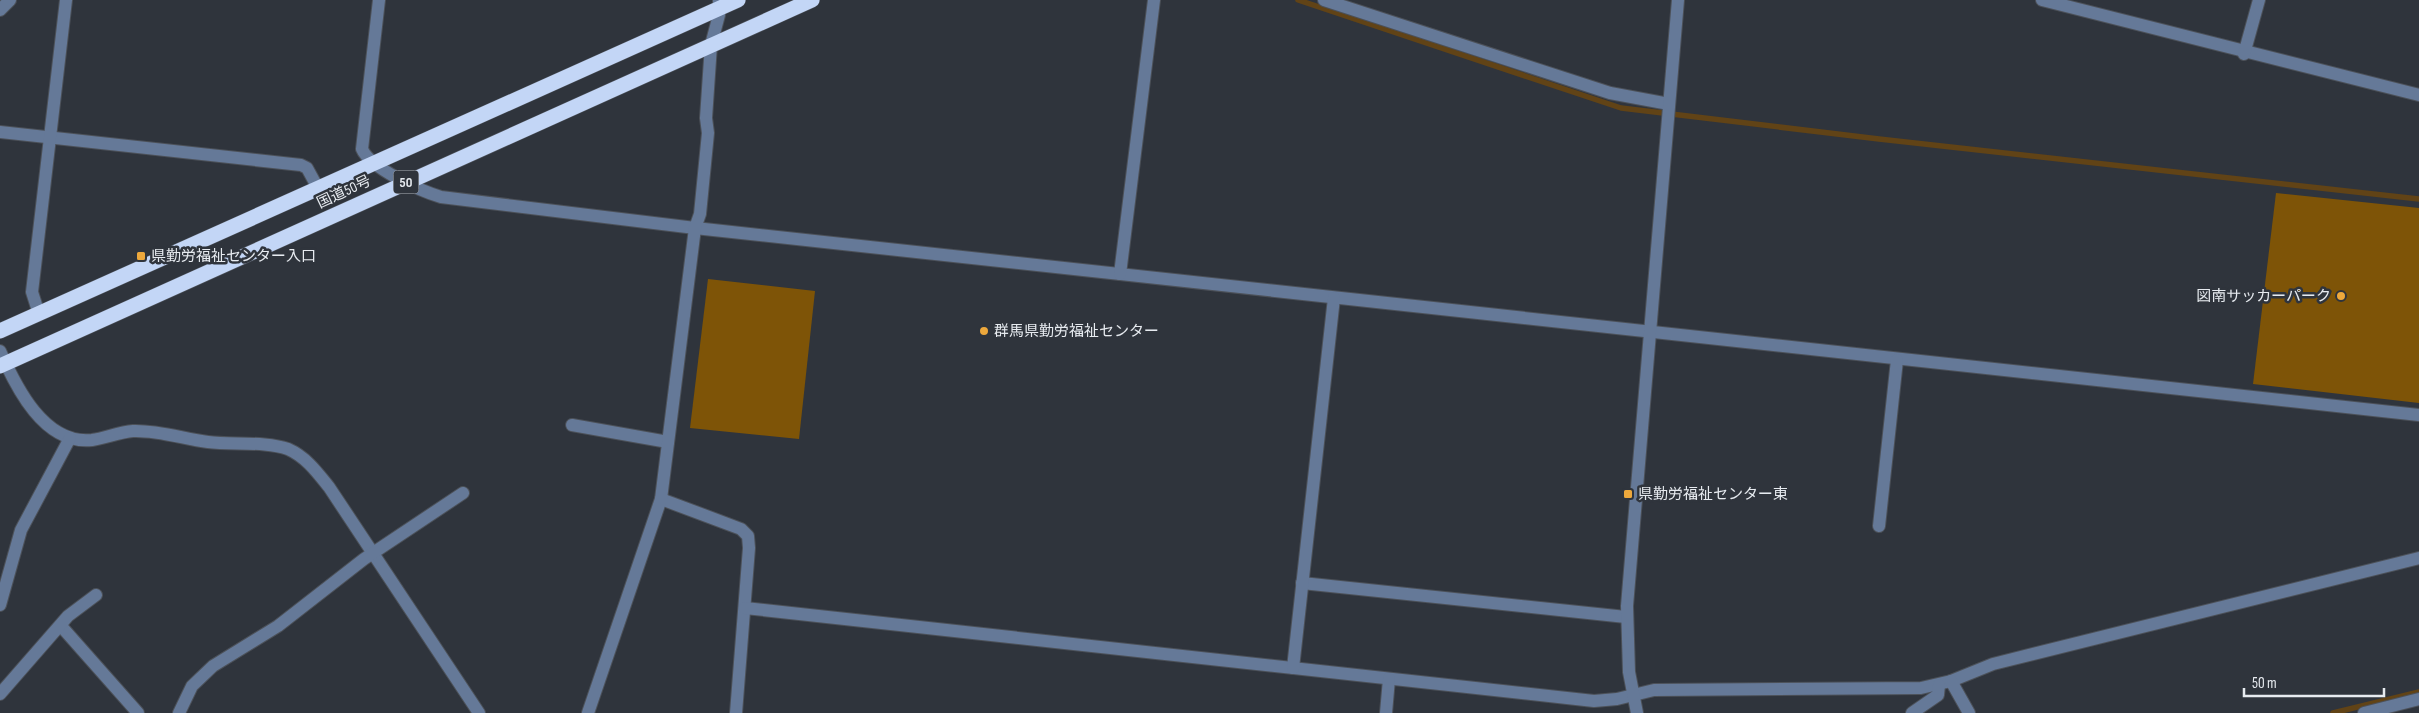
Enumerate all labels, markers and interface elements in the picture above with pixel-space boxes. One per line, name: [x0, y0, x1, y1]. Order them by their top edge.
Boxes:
road number: 50: [394, 170, 418, 193]
street label: 国道50号: [314, 171, 374, 213]
place label: 県勤労福祉センター入口: [151, 247, 316, 266]
marker: 県勤労福祉センター入口: [135, 250, 147, 262]
place label: 図南サッカーパーク: [2196, 287, 2331, 306]
marker: 図南サッカーパーク: [2335, 290, 2347, 302]
place label: 群馬県勤労福祉センター: [994, 322, 1159, 341]
marker: 群馬県勤労福祉センター: [978, 325, 990, 337]
place label: 県勤労福祉センター東: [1638, 485, 1788, 504]
marker: 県勤労福祉センター東: [1622, 488, 1634, 500]
scale bar: [2244, 666, 2384, 698]
text: 50 m: [2252, 674, 2277, 693]

